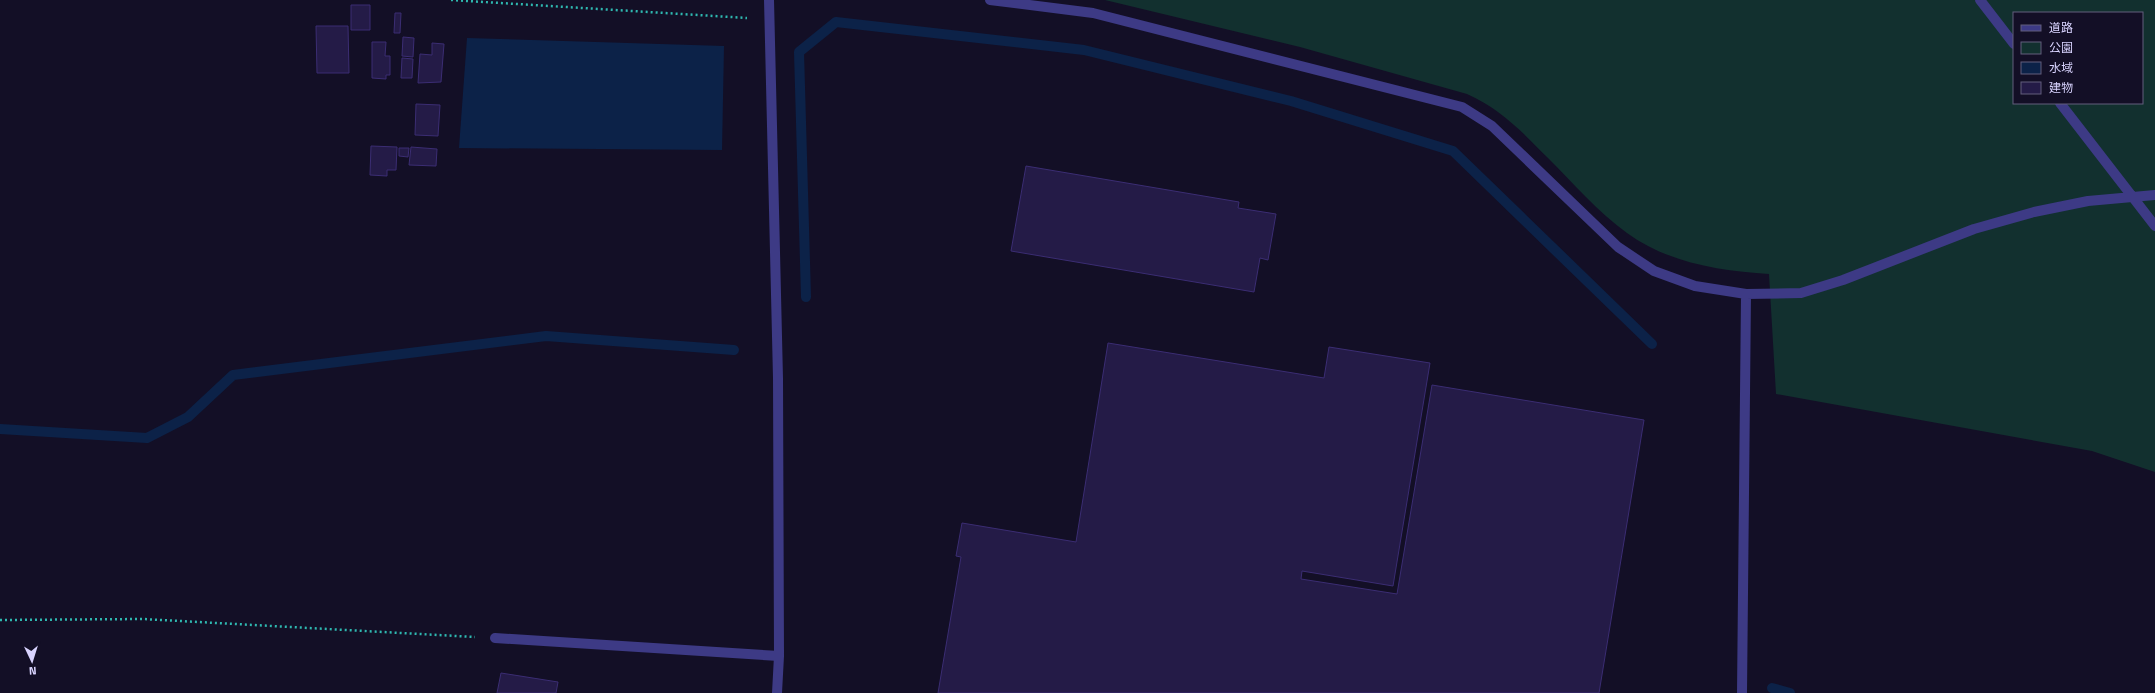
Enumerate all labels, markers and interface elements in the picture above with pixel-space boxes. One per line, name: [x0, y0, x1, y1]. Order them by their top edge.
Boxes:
legend: [2013, 12, 2143, 104]
text: 道路: [2049, 18, 2073, 37]
text: 公園: [2049, 38, 2073, 57]
text: 水域: [2049, 58, 2073, 77]
text: 建物: [2049, 78, 2073, 97]
north arrow: [12, 641, 52, 681]
text: N: [28, 663, 37, 679]

